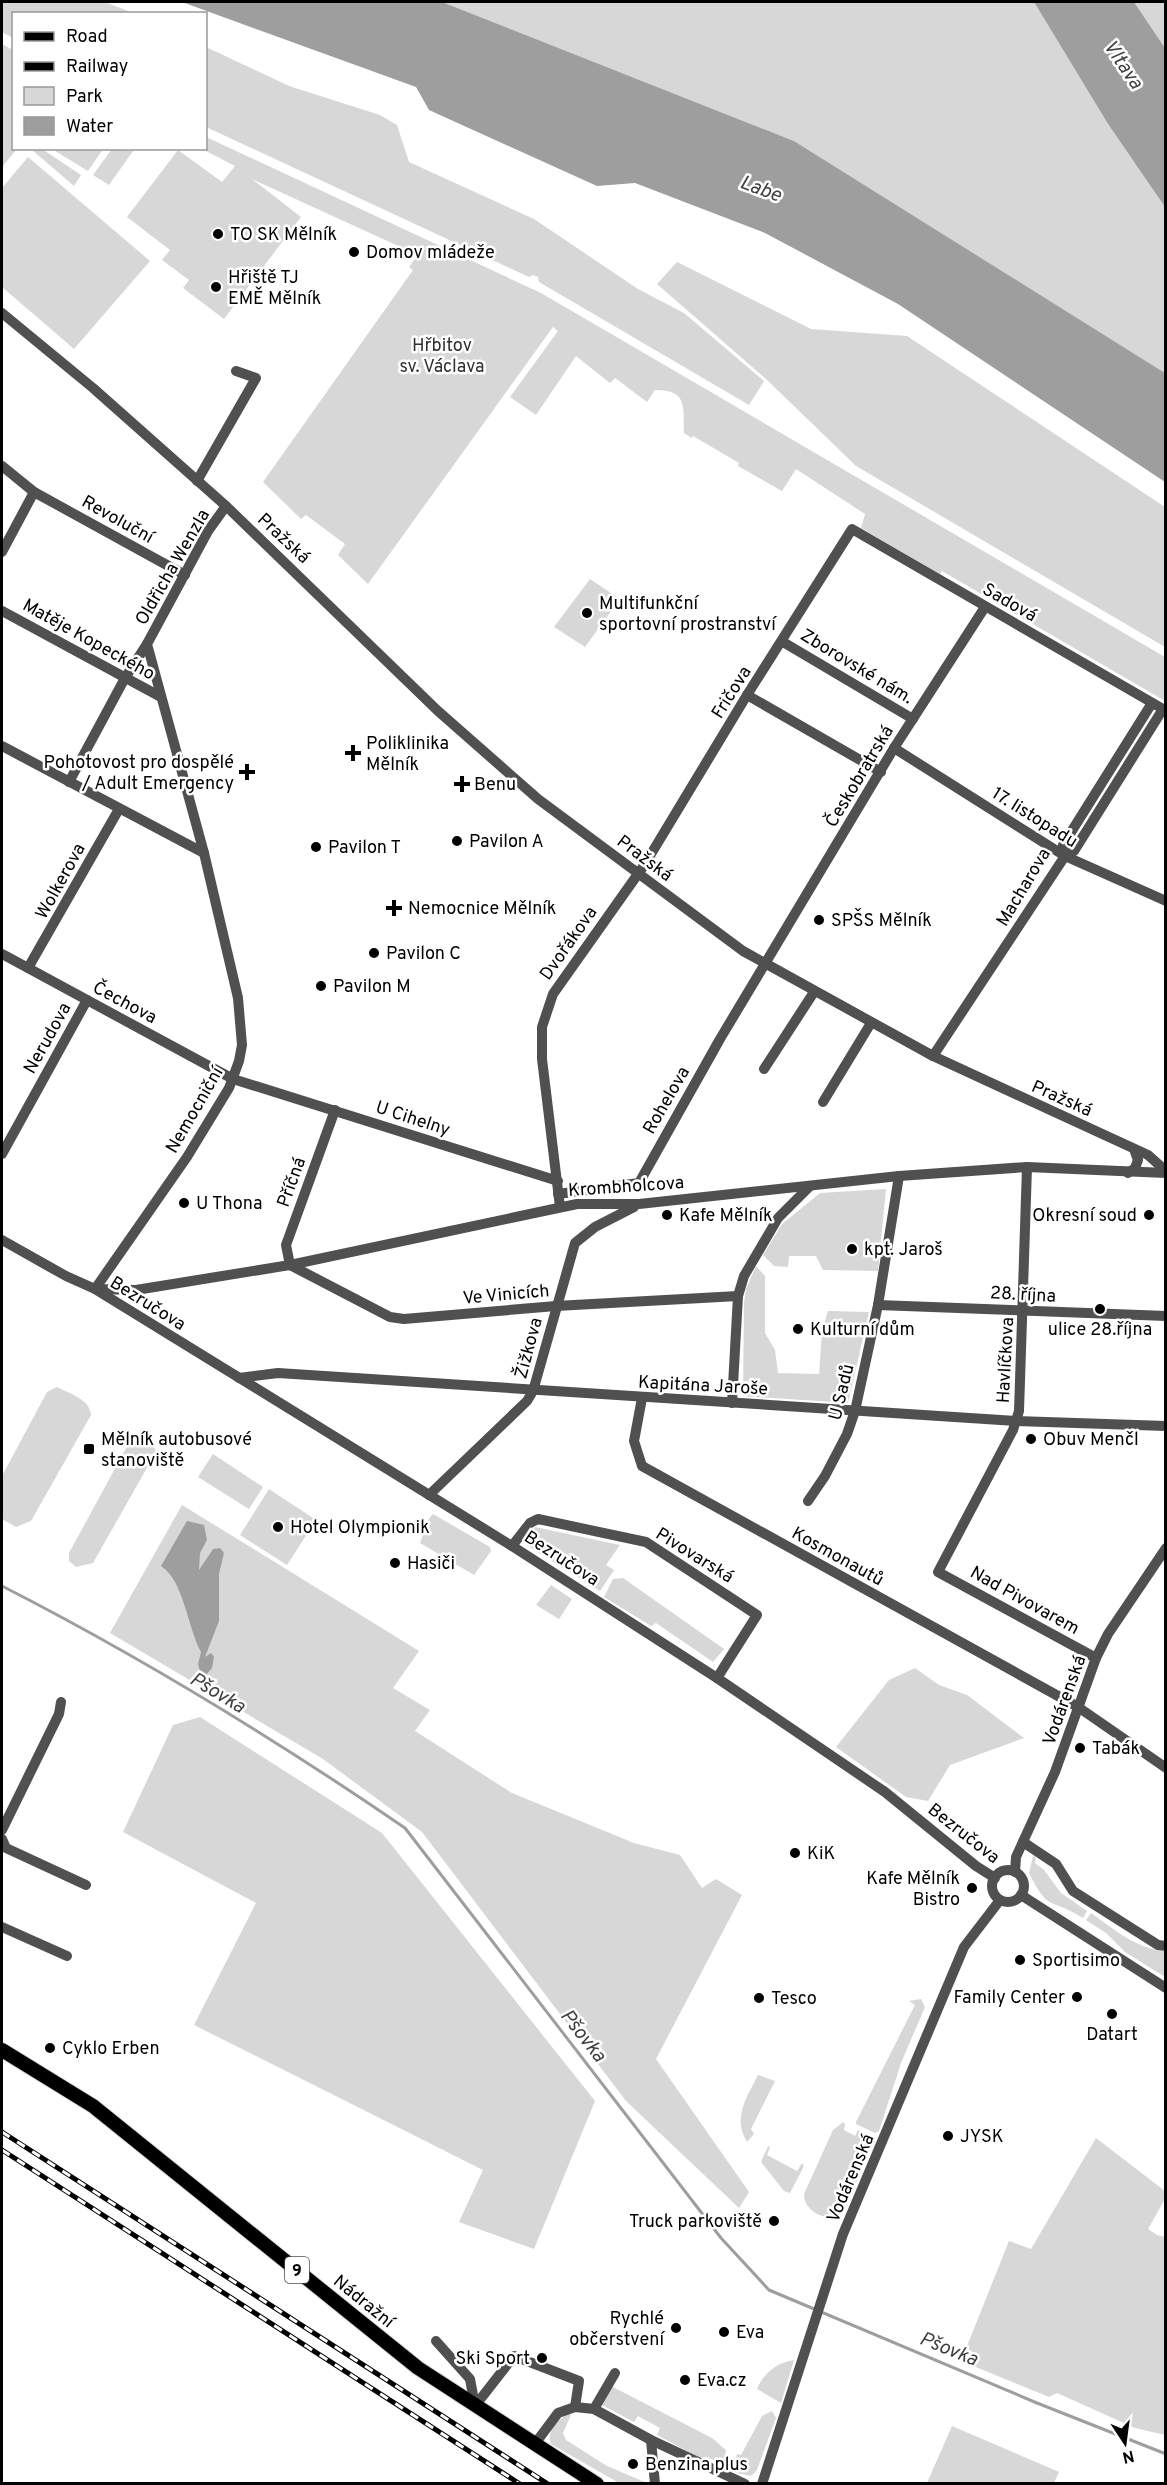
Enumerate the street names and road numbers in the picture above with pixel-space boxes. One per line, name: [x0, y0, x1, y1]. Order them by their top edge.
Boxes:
street label: Revoluční: [77, 491, 159, 550]
street label: Oldřicha Wenzla: [131, 506, 216, 630]
street label: Pražská: [252, 509, 314, 569]
street label: Sadová: [978, 579, 1041, 628]
street label: Matěje Kopeckého: [18, 594, 159, 686]
street label: Zborovské nám.: [796, 625, 917, 710]
street label: Fričova: [707, 662, 757, 723]
street label: Českobratrská: [819, 721, 900, 832]
street label: 17. listopadu: [987, 783, 1081, 854]
street label: Pražská: [612, 831, 677, 888]
street label: Wolkerova: [31, 840, 92, 924]
street label: Macharova: [992, 844, 1057, 931]
street label: Dvořákova: [535, 902, 603, 985]
street label: Čechova: [88, 975, 161, 1030]
street label: Nerudova: [19, 999, 77, 1078]
street label: Nemocniční: [161, 1062, 230, 1158]
street label: Rohelova: [639, 1063, 696, 1139]
street label: Pražská: [1027, 1076, 1095, 1123]
street label: U Cihelny: [372, 1097, 453, 1142]
street label: Příčná: [273, 1154, 312, 1211]
street label: Krombholcova: [567, 1172, 685, 1203]
street label: Bezručova: [105, 1272, 189, 1337]
street label: Ve Vinicích: [462, 1280, 550, 1311]
street label: 28. října: [989, 1282, 1057, 1309]
street label: Žižkova: [508, 1315, 549, 1382]
street label: Havlíčkova: [993, 1316, 1020, 1404]
street label: U Sadů: [824, 1362, 861, 1423]
street label: Kapitána Jaroše: [637, 1372, 769, 1401]
street label: Pivovarská: [651, 1523, 738, 1589]
street label: Kosmonautů: [787, 1523, 887, 1592]
street label: Bezručova: [519, 1526, 603, 1592]
street label: Nad Pivovarem: [966, 1562, 1083, 1641]
street label: Vodárenská: [1039, 1652, 1092, 1749]
street label: Bezručova: [922, 1799, 1004, 1869]
street label: Vodárenská: [822, 2131, 880, 2226]
road number: 9: [285, 2257, 309, 2283]
street label: Nádražní: [328, 2270, 399, 2335]

